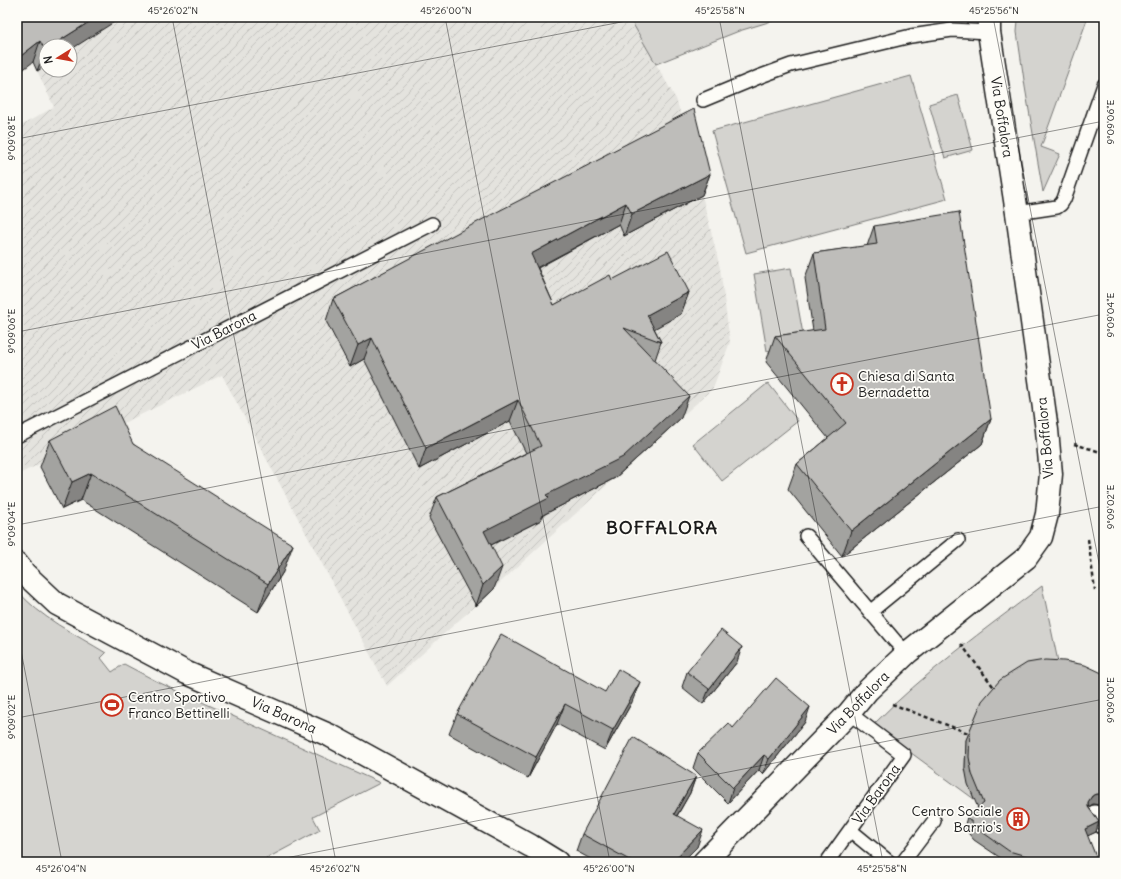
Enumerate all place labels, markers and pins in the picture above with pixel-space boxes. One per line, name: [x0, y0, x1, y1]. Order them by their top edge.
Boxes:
place label: Chiesa di Santa Bernadetta: [858, 367, 955, 401]
church icon: Chiesa di Santa Bernadetta: [829, 371, 855, 397]
place label: Centro Sportivo Franco Bettinelli: [128, 688, 230, 722]
sports icon: Centro Sportivo Franco Bettinelli: [99, 692, 125, 718]
place label: Centro Sociale Barrio's: [912, 802, 1002, 836]
building icon: Centro Sociale Barrio's: [1005, 806, 1031, 832]

